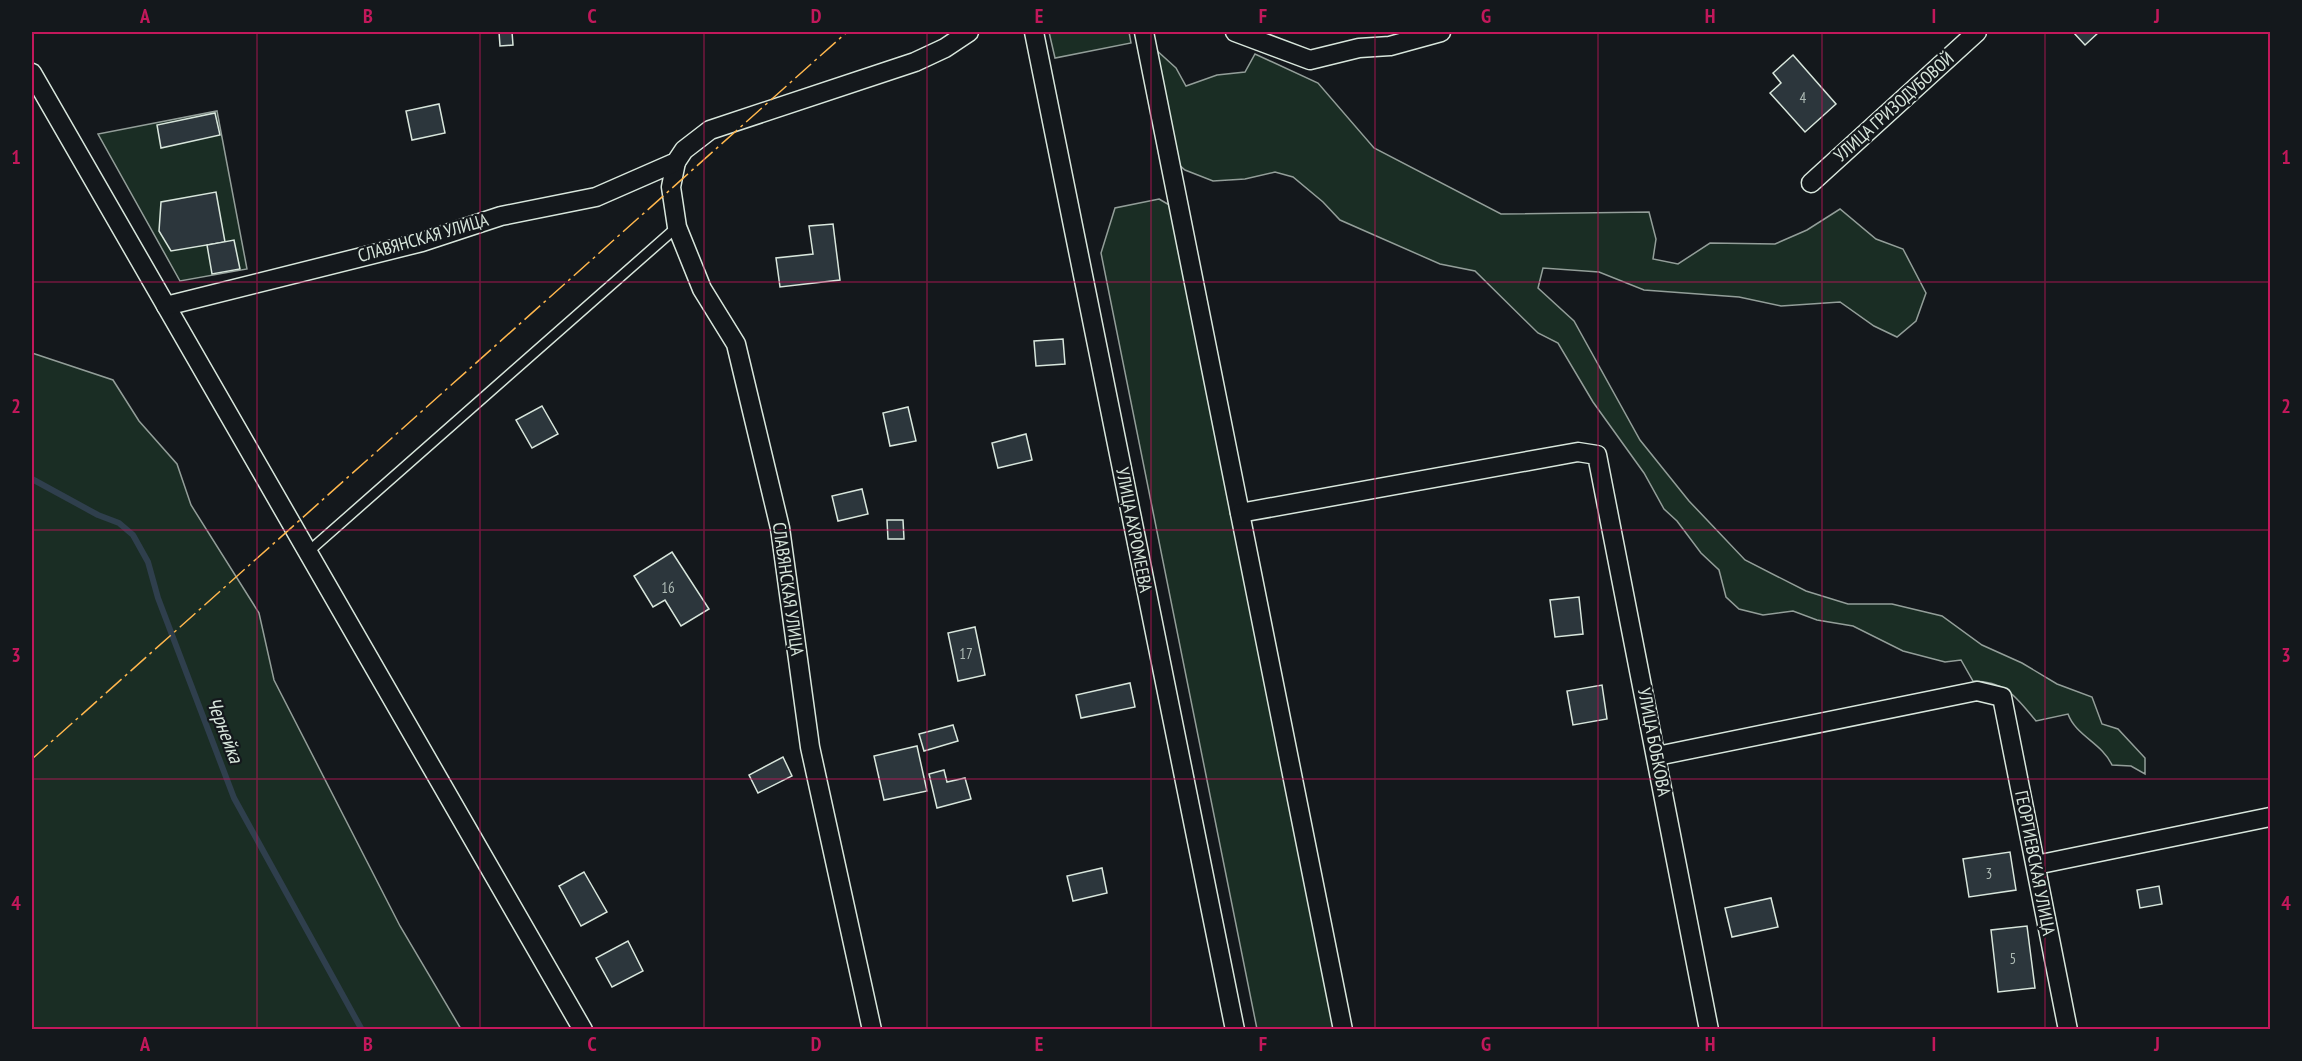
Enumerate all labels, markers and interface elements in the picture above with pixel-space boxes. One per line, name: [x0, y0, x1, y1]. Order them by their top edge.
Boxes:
text: A: [139, 3, 151, 29]
text: B: [363, 3, 373, 29]
text: C: [587, 3, 597, 29]
text: D: [811, 3, 822, 29]
text: E: [1035, 3, 1043, 29]
text: F: [1259, 3, 1267, 29]
text: G: [1481, 3, 1491, 29]
text: H: [1705, 3, 1715, 29]
text: I: [1932, 3, 1936, 29]
text: J: [2153, 3, 2160, 29]
street label: УЛИЦА ГРИЗОДУБОВОЙ: [1829, 47, 1958, 166]
house number: 4: [1800, 88, 1807, 107]
text: 1: [11, 144, 21, 170]
text: 1: [2281, 144, 2291, 170]
street label: СЛАВЯНСКАЯ УЛИЦА: [355, 208, 491, 267]
text: 2: [11, 393, 21, 419]
text: 2: [2281, 393, 2291, 419]
street label: УЛИЦА АХРОМЕЕВА: [1111, 465, 1158, 595]
street label: СЛАВЯНСКАЯ УЛИЦА: [768, 521, 809, 658]
house number: 16: [661, 578, 675, 597]
text: 3: [11, 642, 21, 668]
text: 3: [2281, 642, 2291, 668]
house number: 17: [959, 644, 973, 663]
street label: УЛИЦА БОБКОВА: [1633, 686, 1676, 798]
water label: Чернейка: [201, 694, 250, 767]
street label: ГЕОРГИЕВСКАЯ УЛИЦА: [2010, 789, 2061, 938]
house number: 3: [1986, 864, 1992, 883]
text: 4: [11, 890, 21, 916]
text: 4: [2281, 890, 2291, 916]
house number: 5: [2010, 949, 2016, 968]
text: A: [139, 1031, 151, 1057]
text: B: [363, 1031, 373, 1057]
text: C: [587, 1031, 597, 1057]
text: D: [811, 1031, 822, 1057]
text: E: [1035, 1031, 1043, 1057]
text: F: [1259, 1031, 1267, 1057]
text: G: [1481, 1031, 1491, 1057]
text: H: [1705, 1031, 1715, 1057]
text: I: [1932, 1031, 1936, 1057]
text: J: [2153, 1031, 2160, 1057]

